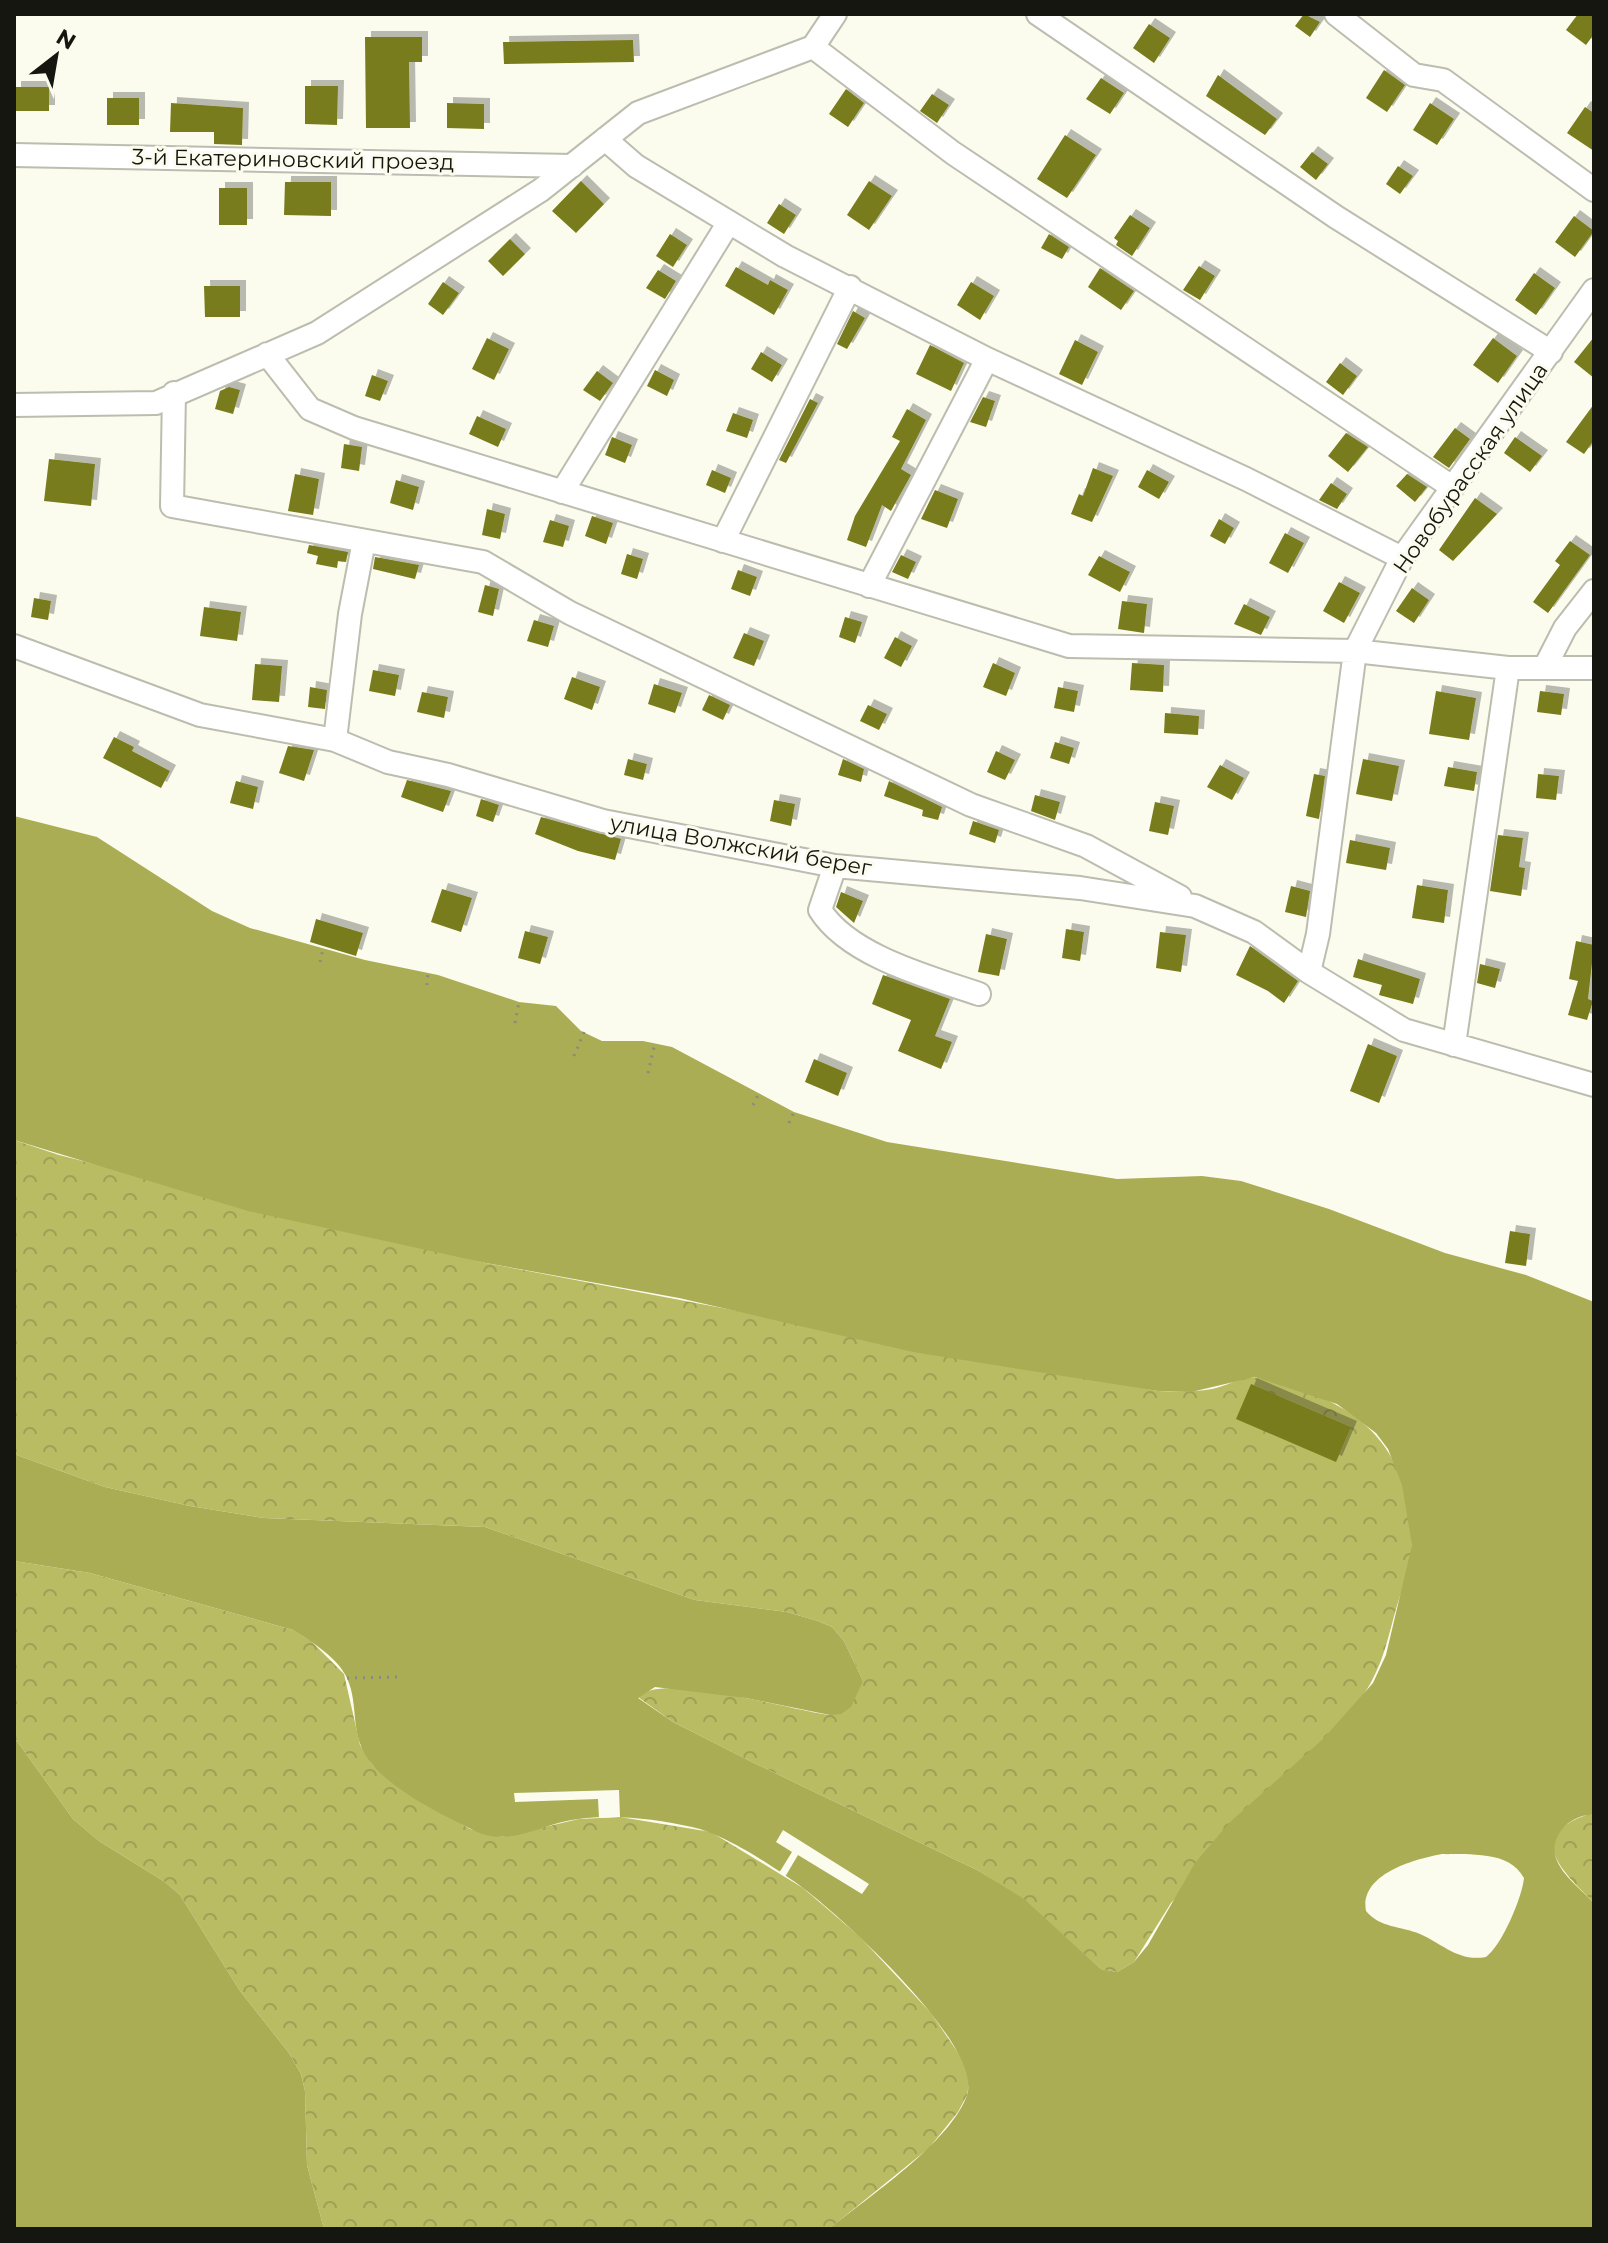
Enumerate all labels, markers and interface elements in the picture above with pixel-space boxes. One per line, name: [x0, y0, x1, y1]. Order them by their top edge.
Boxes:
north arrow: [16, 16, 96, 96]
text: N: [51, 23, 81, 55]
street label: 3-й Екатериновский проезд: [132, 143, 454, 176]
street label: Новобурасская улица: [1387, 358, 1554, 579]
street label: улица Волжский берег: [607, 809, 874, 882]

